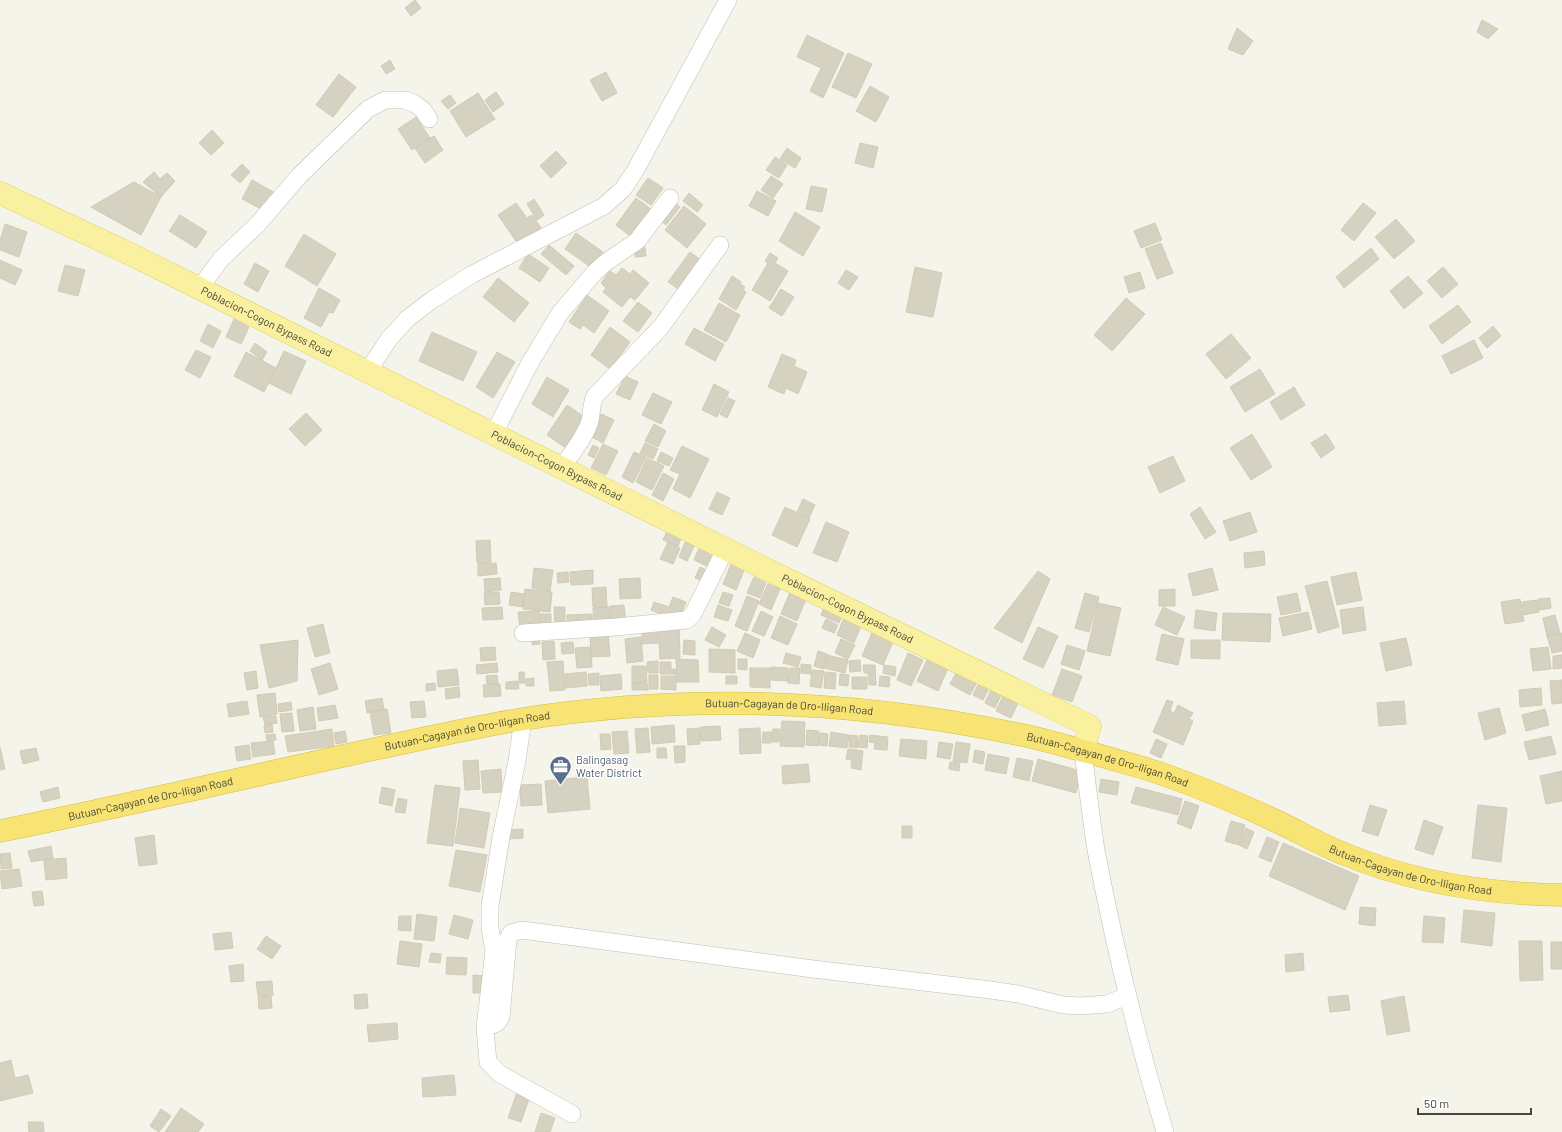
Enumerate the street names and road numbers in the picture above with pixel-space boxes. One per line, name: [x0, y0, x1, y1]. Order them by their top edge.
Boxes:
street label: Poblacion-Cogon Bypass Road: [199, 283, 334, 359]
street label: Poblacion-Cogon Bypass Road: [489, 427, 625, 503]
street label: Poblacion-Cogon Bypass Road: [780, 571, 916, 645]
street label: Butuan-Cagayan de Oro-Iligan Road: [705, 696, 874, 717]
street label: Butuan-Cagayan de Oro-Iligan Road: [383, 708, 551, 753]
street label: Butuan-Cagayan de Oro-Iligan Road: [1026, 729, 1191, 789]
street label: Butuan-Cagayan de Oro-Iligan Road: [67, 774, 234, 823]
street label: Butuan-Cagayan de Oro-Iligan Road: [1327, 841, 1493, 897]

